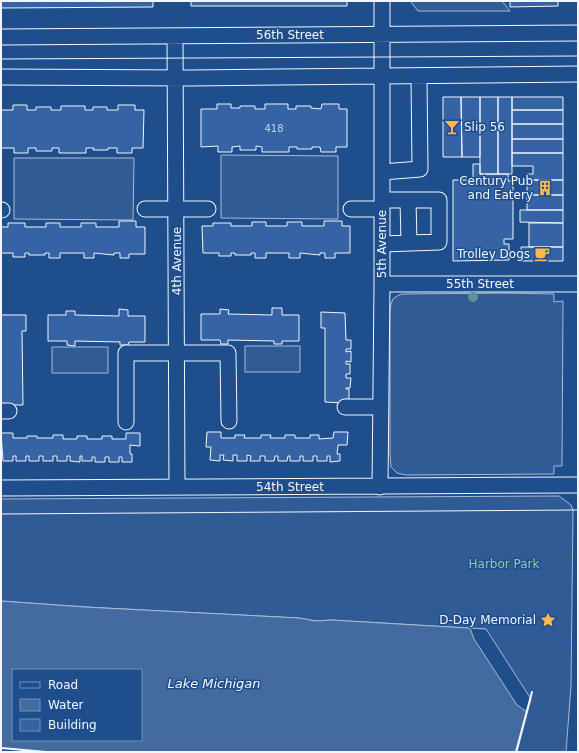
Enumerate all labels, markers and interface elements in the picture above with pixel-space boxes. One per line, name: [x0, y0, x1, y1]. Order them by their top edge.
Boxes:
street label: 56th Street: [256, 28, 324, 42]
bar icon: Slip 56: [443, 118, 461, 136]
place label: Slip 56: [464, 120, 505, 134]
house number: 418: [264, 123, 284, 134]
place label: Century Pub and Eatery: [459, 174, 533, 202]
building icon: Century Pub and Eatery: [536, 179, 554, 197]
street label: 5th Avenue: [375, 210, 389, 278]
street label: 4th Avenue: [170, 227, 184, 295]
cafe icon: Trolley Dogs: [533, 245, 551, 263]
place label: Trolley Dogs: [456, 247, 530, 261]
street label: 55th Street: [446, 277, 514, 291]
street label: 54th Street: [256, 480, 324, 494]
park label: Harbor Park: [469, 557, 540, 571]
place icon: D-Day Memorial: [539, 611, 557, 629]
place label: D-Day Memorial: [439, 613, 536, 627]
legend: [12, 669, 142, 741]
water label: Lake Michigan: [167, 676, 261, 691]
text: Road: [48, 678, 78, 692]
text: Water: [48, 698, 84, 712]
text: Building: [48, 718, 97, 732]

